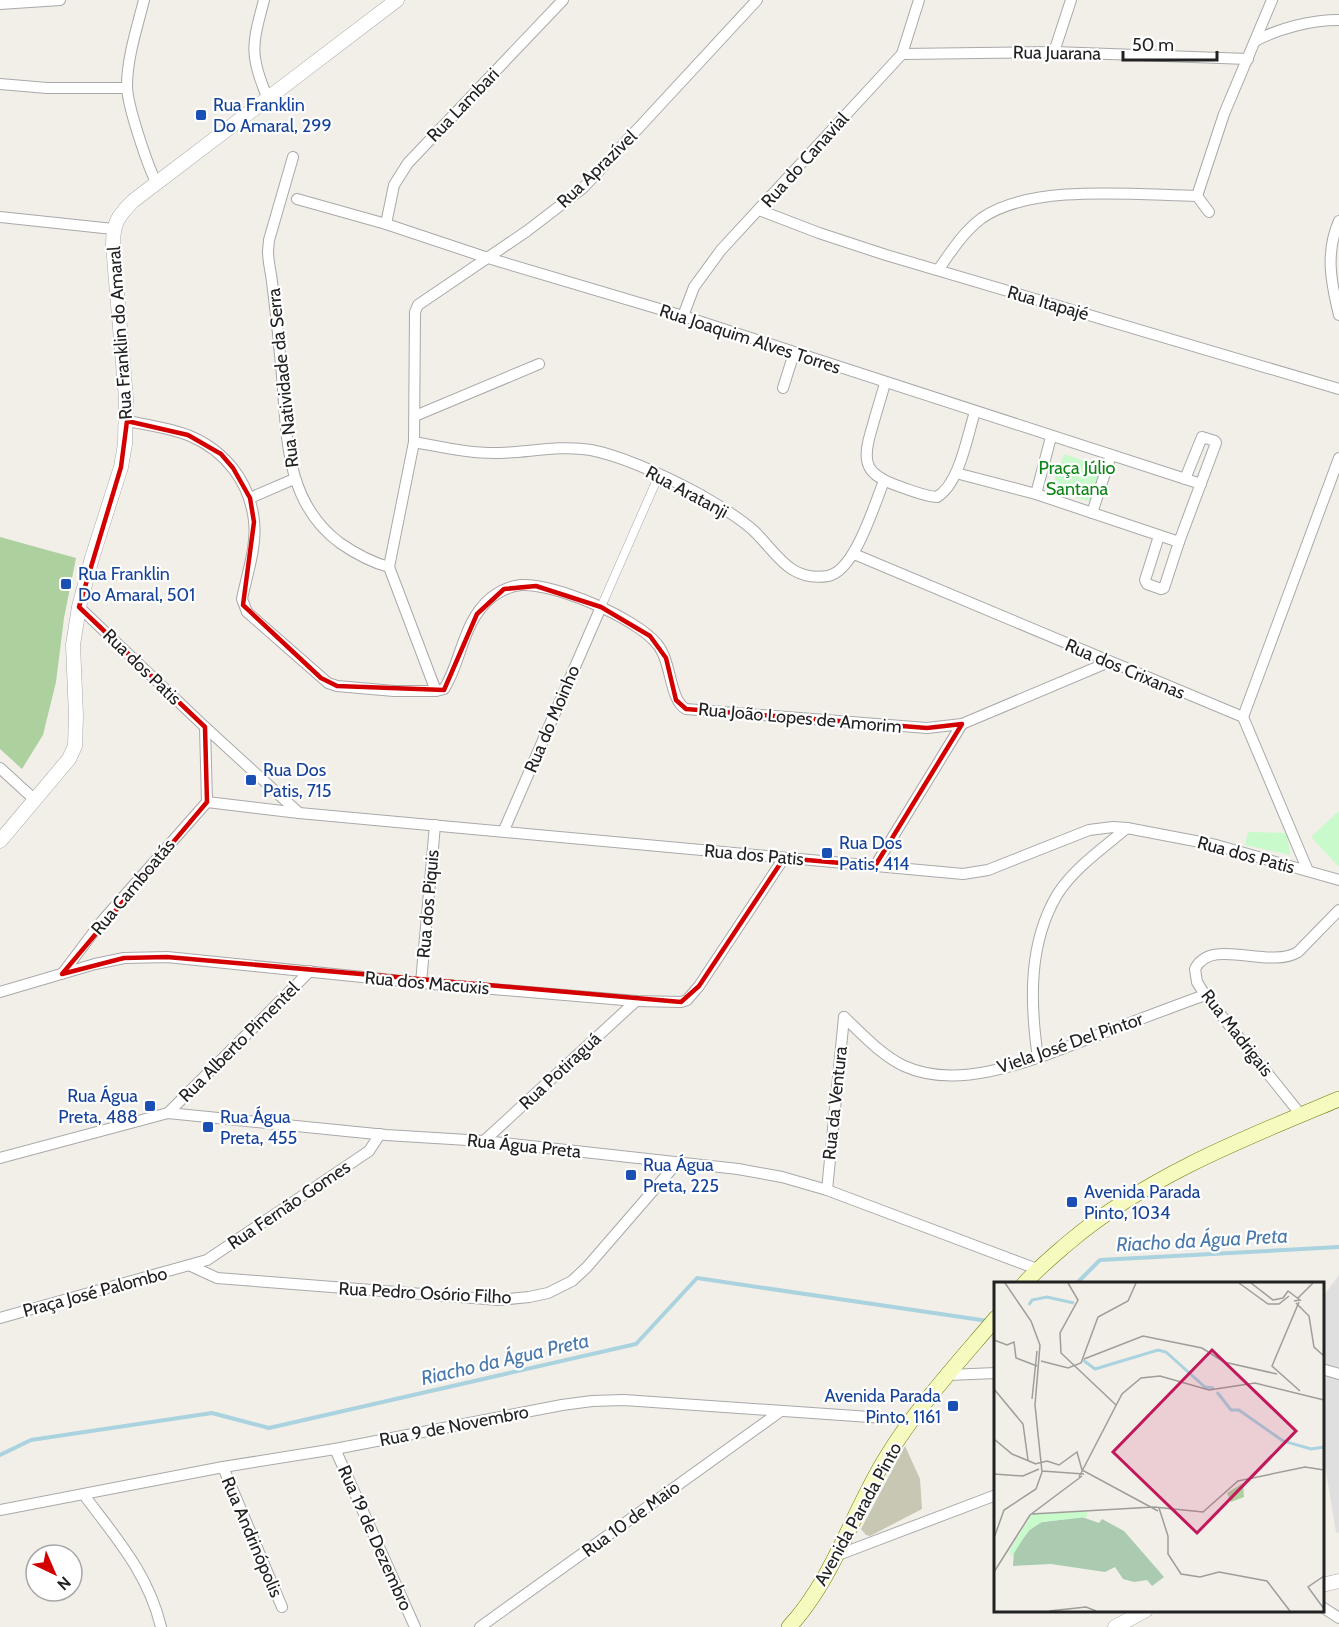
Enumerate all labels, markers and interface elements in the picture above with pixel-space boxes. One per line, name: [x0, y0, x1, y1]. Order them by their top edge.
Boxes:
scale bar: [1123, 24, 1218, 62]
text: 50 m: [1132, 34, 1174, 56]
street label: Rua Juarana: [1013, 41, 1102, 65]
street label: Rua Lambari: [422, 63, 504, 147]
place label: Rua Franklin Do Amaral, 299: [213, 94, 332, 137]
street label: Rua do Canavial: [757, 107, 854, 212]
marker: Rua Franklin Do Amaral, 299: [194, 108, 208, 122]
street label: Rua Aprazível: [552, 125, 642, 213]
street label: Rua Franklin do Amaral: [103, 245, 137, 420]
street label: Rua Itapajé: [1005, 281, 1091, 325]
street label: Rua Natividade da Serra: [263, 287, 303, 469]
street label: Rua Joaquim Alves Torres: [657, 299, 843, 379]
park label: Praça Júlio Santana: [1038, 457, 1116, 500]
street label: Rua Aratanji: [642, 461, 732, 523]
place label: Rua Franklin Do Amaral, 501: [78, 563, 195, 606]
marker: Rua Franklin Do Amaral, 501: [59, 577, 73, 591]
street label: Rua dos Patis: [98, 624, 186, 710]
street label: Rua dos Crixanas: [1062, 634, 1188, 704]
street label: Rua do Moinho: [519, 662, 585, 776]
street label: Rua João Lopes de Amorim: [697, 698, 903, 738]
place label: Rua Dos Patis, 715: [263, 759, 331, 802]
marker: Rua Dos Patis, 715: [244, 773, 258, 787]
street label: Rua dos Patis: [1195, 831, 1297, 879]
place label: Rua Dos Patis, 414: [839, 832, 909, 875]
street label: Rua Camboatás: [86, 834, 180, 940]
street label: Rua dos Patis: [703, 840, 805, 870]
marker: Rua Dos Patis, 414: [820, 846, 834, 860]
street label: Rua dos Piquis: [412, 849, 444, 959]
street label: Rua dos Macuxis: [364, 967, 490, 999]
street label: Rua Alberto Pimentel: [174, 977, 304, 1107]
street label: Rua Madrigais: [1196, 985, 1278, 1081]
street label: Viela José Del Pintor: [994, 1008, 1146, 1078]
street label: Rua Potiraguá: [515, 1027, 606, 1114]
street label: Rua da Ventura: [818, 1045, 852, 1161]
place label: Rua Água Preta, 488: [58, 1085, 138, 1128]
marker: Rua Água Preta, 488: [143, 1099, 157, 1113]
place label: Rua Água Preta, 455: [220, 1106, 297, 1149]
marker: Rua Água Preta, 455: [201, 1120, 215, 1134]
street label: Rua Água Preta: [466, 1129, 582, 1163]
place label: Rua Água Preta, 225: [643, 1154, 719, 1197]
street label: Rua Fernão Gomes: [223, 1156, 355, 1254]
marker: Rua Água Preta, 225: [624, 1168, 638, 1182]
place label: Avenida Parada Pinto, 1034: [1084, 1181, 1201, 1224]
marker: Avenida Parada Pinto, 1034: [1065, 1195, 1079, 1209]
water label: Riacho da Água Preta: [1115, 1223, 1289, 1256]
street label: Praça José Palombo: [20, 1262, 170, 1322]
street label: Rua Pedro Osório Filho: [338, 1277, 512, 1309]
inset map: [994, 1282, 1324, 1612]
water label: Riacho da Água Preta: [418, 1327, 591, 1390]
place label: Avenida Parada Pinto, 1161: [825, 1385, 941, 1428]
marker: Avenida Parada Pinto, 1161: [946, 1399, 960, 1413]
street label: Rua 9 de Novembro: [378, 1401, 531, 1451]
street label: Avenida Parada Pinto: [810, 1438, 907, 1589]
street label: Rua 19 de Dezembro: [333, 1462, 417, 1614]
street label: Rua Andrinópolis: [217, 1473, 287, 1601]
street label: Rua 10 de Maio: [578, 1476, 684, 1562]
north arrow: [24, 1543, 84, 1603]
text: N: [53, 1573, 75, 1594]

